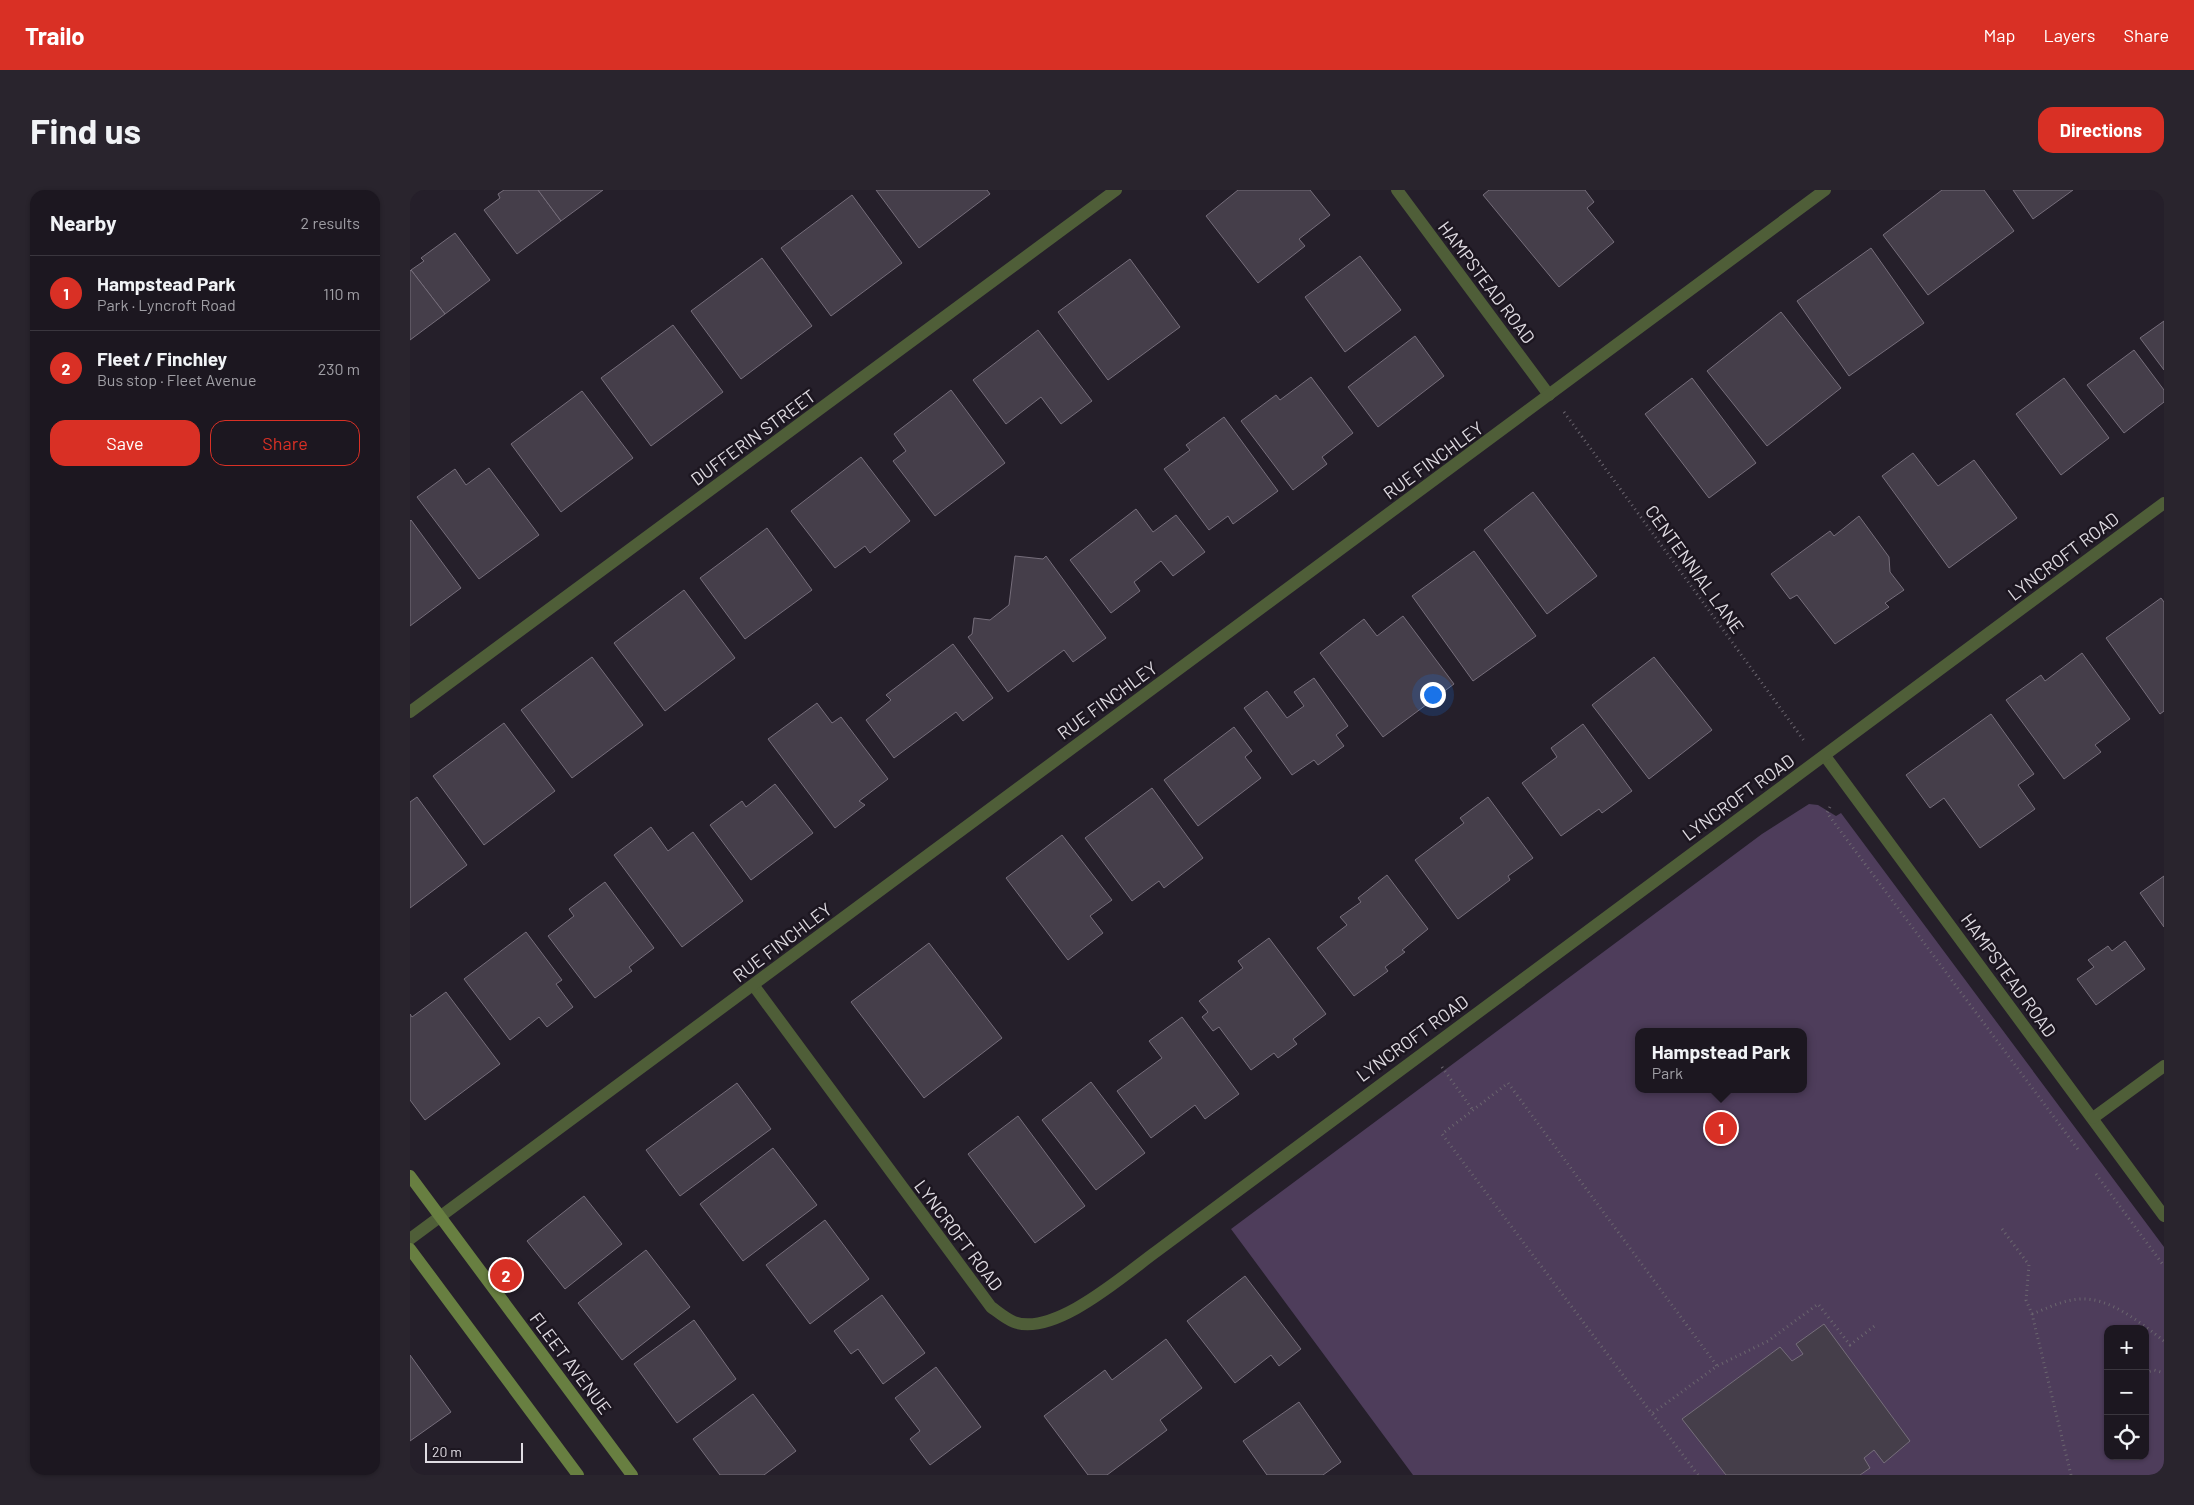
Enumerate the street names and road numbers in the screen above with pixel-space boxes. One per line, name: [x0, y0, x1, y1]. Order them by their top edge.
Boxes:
street label: HAMPSTEAD ROAD: [1434, 216, 1540, 348]
street label: DUFFERIN STREET: [686, 384, 820, 490]
street label: RUE FINCHLEY: [1379, 416, 1487, 504]
street label: CENTENNIAL LANE: [1641, 501, 1749, 637]
street label: LYNCROFT ROAD: [2003, 507, 2123, 605]
street label: RUE FINCHLEY: [1053, 656, 1161, 744]
street label: LYNCROFT ROAD: [1678, 749, 1798, 845]
street label: RUE FINCHLEY: [728, 898, 836, 986]
street label: HAMPSTEAD ROAD: [1957, 909, 2061, 1041]
street label: LYNCROFT ROAD: [1352, 990, 1472, 1086]
street label: LYNCROFT ROAD: [910, 1175, 1008, 1295]
street label: FLEET AVENUE: [525, 1308, 617, 1418]

